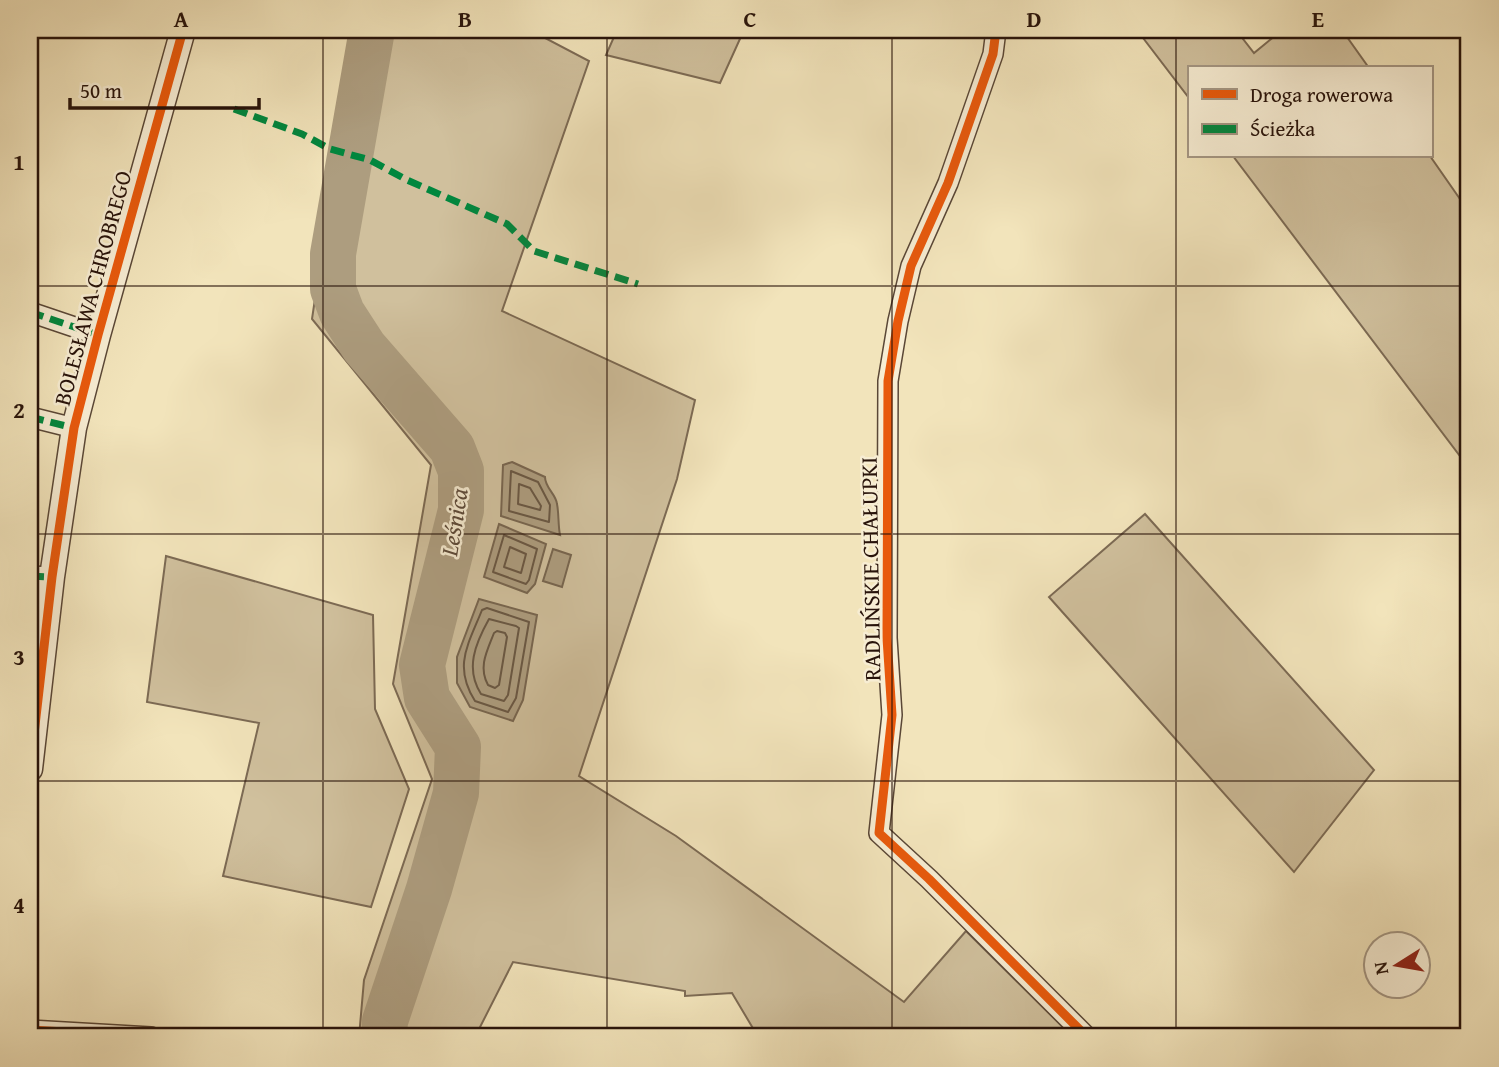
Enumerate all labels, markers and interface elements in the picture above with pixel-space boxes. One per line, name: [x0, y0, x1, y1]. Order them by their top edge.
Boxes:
text: A: [174, 2, 189, 35]
text: B: [458, 2, 472, 35]
text: C: [743, 2, 757, 35]
text: D: [1027, 2, 1042, 35]
text: E: [1312, 2, 1324, 35]
scale bar: [70, 66, 259, 110]
legend: [1188, 66, 1432, 158]
text: 50 m: [80, 75, 122, 106]
text: Droga rowerowa: [1250, 79, 1393, 110]
text: Ścieżka: [1250, 113, 1315, 144]
text: 1: [13, 145, 25, 178]
street label: BOLESŁAWA CHROBREGO: [45, 167, 139, 409]
text: 2: [13, 393, 25, 426]
street label: RADLIŃSKIE CHAŁUPKI: [852, 457, 888, 681]
water label: Leśnica: [431, 486, 477, 559]
text: 3: [13, 640, 25, 673]
text: 4: [13, 888, 25, 921]
north arrow: [1362, 930, 1432, 1000]
text: N: [1365, 959, 1395, 977]

